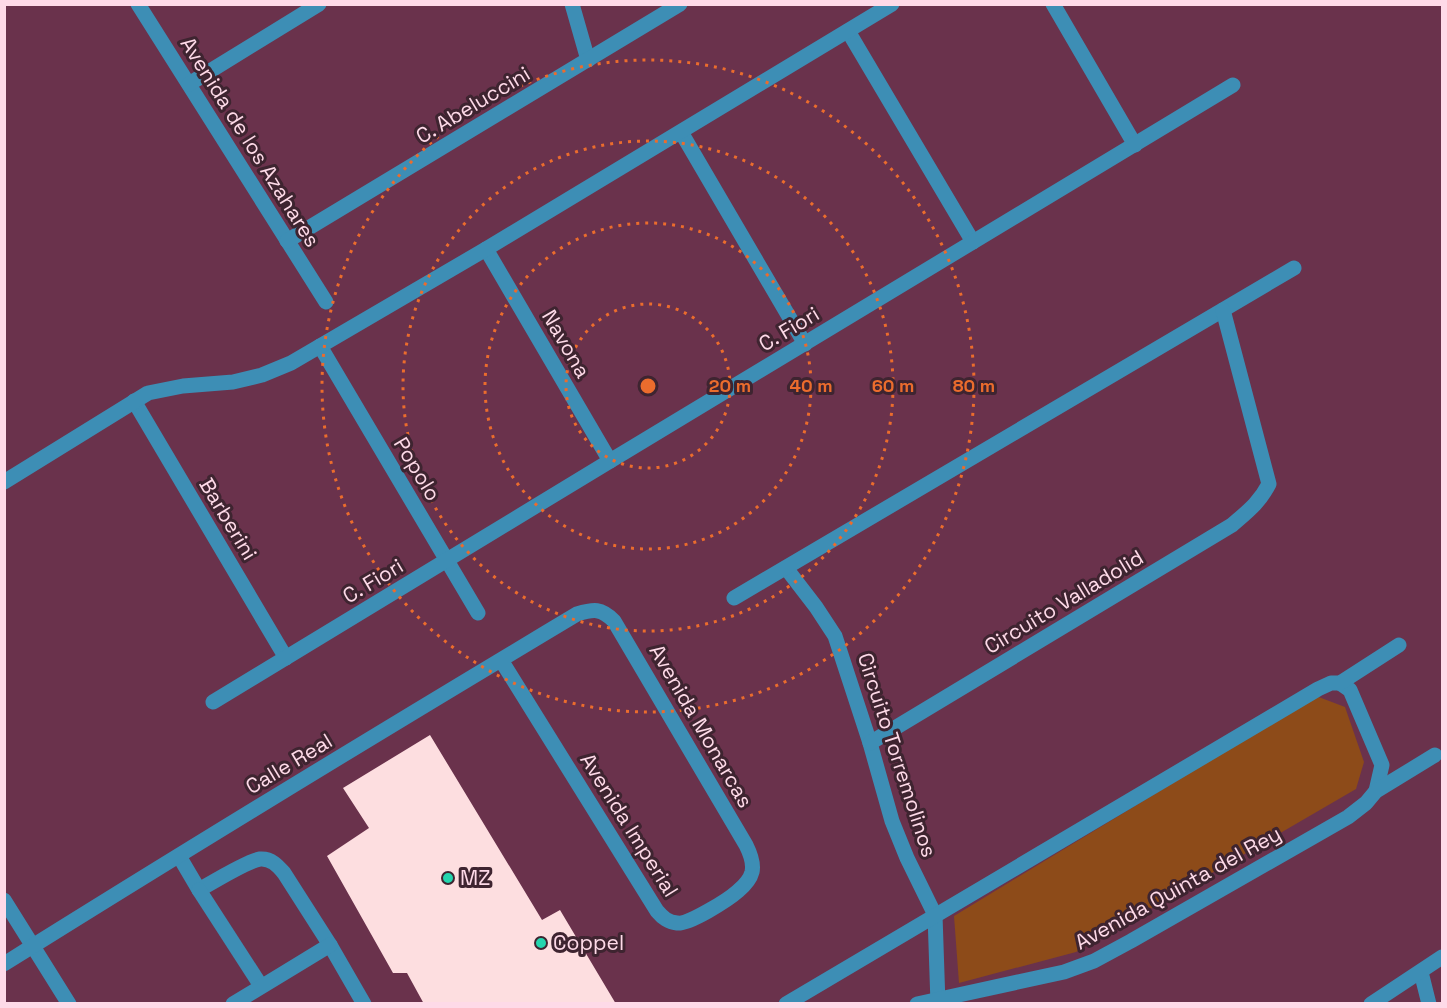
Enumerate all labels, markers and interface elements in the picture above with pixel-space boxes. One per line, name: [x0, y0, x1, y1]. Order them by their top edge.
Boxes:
street label: Avenida de los Azahares: [175, 32, 326, 252]
street label: C. Abeluccini: [411, 60, 535, 149]
street label: C. Fiori: [753, 300, 824, 357]
street label: Navona: [536, 305, 597, 383]
text: 20 m: [709, 374, 751, 397]
text: 40 m: [789, 374, 833, 397]
text: 60 m: [872, 374, 914, 397]
text: 80 m: [953, 374, 995, 397]
centre of rings: [638, 376, 658, 396]
street label: Popolo: [388, 432, 447, 506]
street label: Barberini: [193, 473, 263, 565]
street label: Circuito Valladolid: [979, 543, 1148, 660]
street label: C. Fiori: [337, 552, 408, 609]
street label: Avenida Monarcas: [644, 639, 759, 812]
street label: Circuito Torremolinos: [852, 649, 943, 860]
street label: Calle Real: [240, 727, 337, 800]
street label: Avenida Imperial: [574, 748, 684, 902]
street label: Avenida Quinta del Rey: [1070, 820, 1286, 956]
place label: MZ: [460, 864, 490, 891]
marker: MZ: [441, 871, 455, 885]
place label: Coppel: [553, 929, 624, 956]
marker: Coppel: [534, 936, 548, 950]

